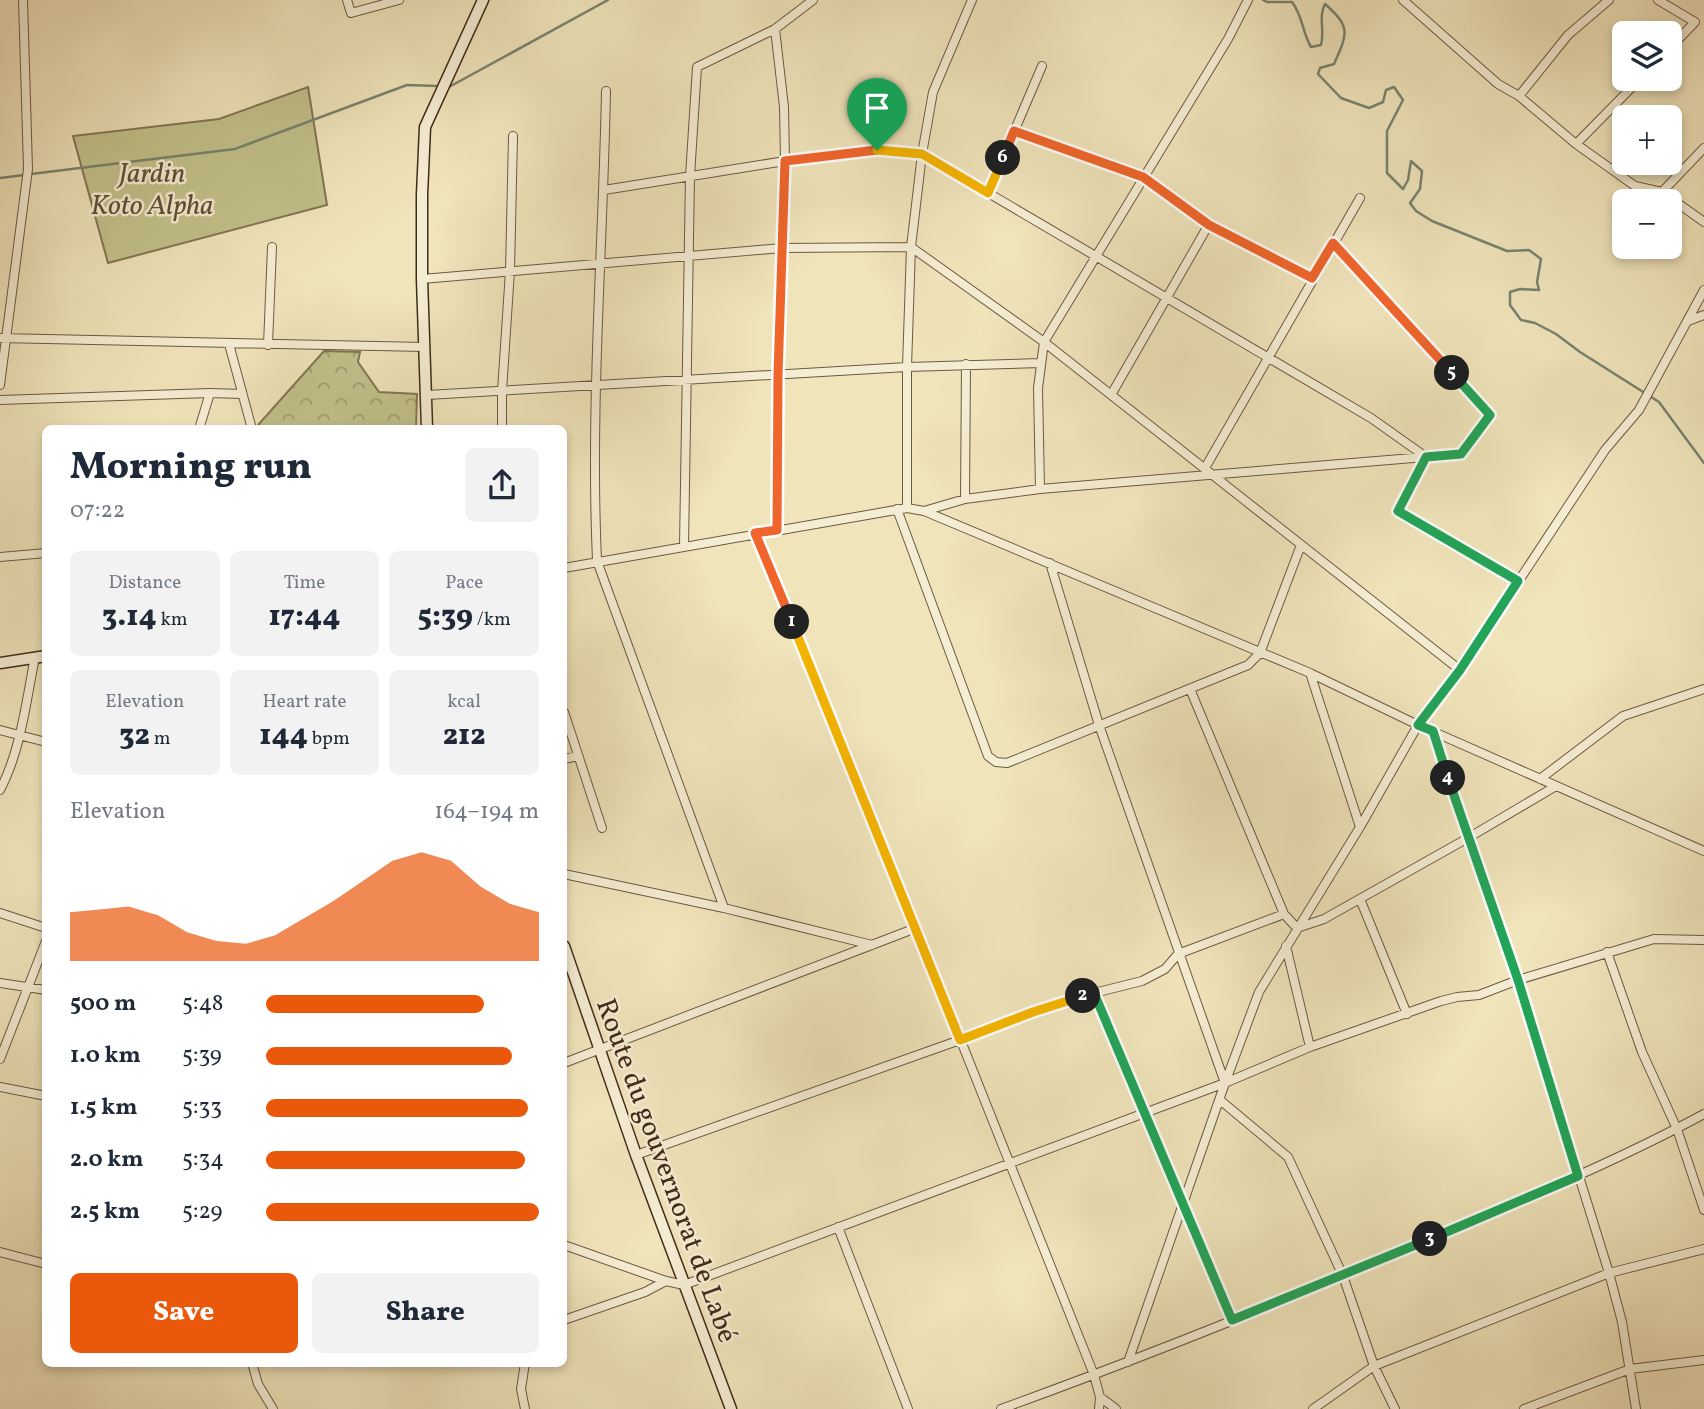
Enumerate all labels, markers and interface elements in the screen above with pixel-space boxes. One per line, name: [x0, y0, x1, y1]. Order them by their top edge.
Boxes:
map controls: [1612, 21, 1682, 259]
button: layers: [1612, 21, 1682, 91]
pin: [847, 78, 907, 150]
icon: arrive: [858, 89, 896, 127]
button: +: [1612, 105, 1682, 175]
pin: 6: [986, 140, 1020, 176]
text: 6: [997, 144, 1008, 170]
park label: Jardin Koto Alpha: [91, 155, 213, 226]
button: −: [1612, 189, 1682, 259]
pin: 5: [1434, 356, 1470, 390]
text: 5: [1447, 359, 1456, 385]
text: Morning run: [70, 442, 312, 495]
button: share: [465, 448, 539, 522]
text: 07:22: [70, 495, 125, 527]
text: Distance: [108, 570, 181, 596]
text: Time: [284, 570, 325, 596]
text: Pace: [445, 570, 483, 596]
text: 3.14: [102, 596, 157, 638]
text: 17:44: [269, 596, 340, 638]
text: 5:39: [417, 596, 473, 638]
pin: 1: [774, 604, 810, 640]
text: km: [157, 607, 188, 633]
text: /km: [473, 607, 511, 633]
text: 1: [788, 608, 795, 634]
text: Elevation: [105, 689, 184, 715]
text: Heart rate: [263, 689, 346, 715]
text: kcal: [447, 689, 481, 715]
text: 32: [119, 715, 150, 757]
text: 144: [259, 715, 308, 757]
text: 212: [443, 715, 486, 757]
text: m: [150, 726, 170, 752]
text: bpm: [308, 726, 350, 752]
pin: 4: [1430, 760, 1466, 796]
text: 4: [1442, 764, 1453, 790]
text: Elevation: [70, 796, 166, 828]
text: 164–194 m: [434, 796, 539, 828]
pin: 2: [1066, 978, 1100, 1014]
text: 2: [1078, 982, 1087, 1008]
text: 500 m: [70, 988, 136, 1020]
text: 5:48: [182, 988, 223, 1020]
street label: Route du gouvernorat de Labé: [585, 993, 746, 1348]
text: 1.0 km: [70, 1040, 141, 1072]
text: 5:39: [182, 1040, 222, 1072]
text: 1.5 km: [70, 1092, 137, 1124]
text: 5:33: [182, 1092, 222, 1124]
text: 2.0 km: [70, 1144, 143, 1176]
text: 5:34: [182, 1144, 224, 1176]
text: 2.5 km: [70, 1196, 140, 1228]
text: 5:29: [182, 1196, 223, 1228]
pin: 3: [1412, 1222, 1448, 1256]
text: 3: [1425, 1225, 1434, 1251]
button: Save: [70, 1273, 298, 1353]
button: Share: [312, 1273, 539, 1353]

